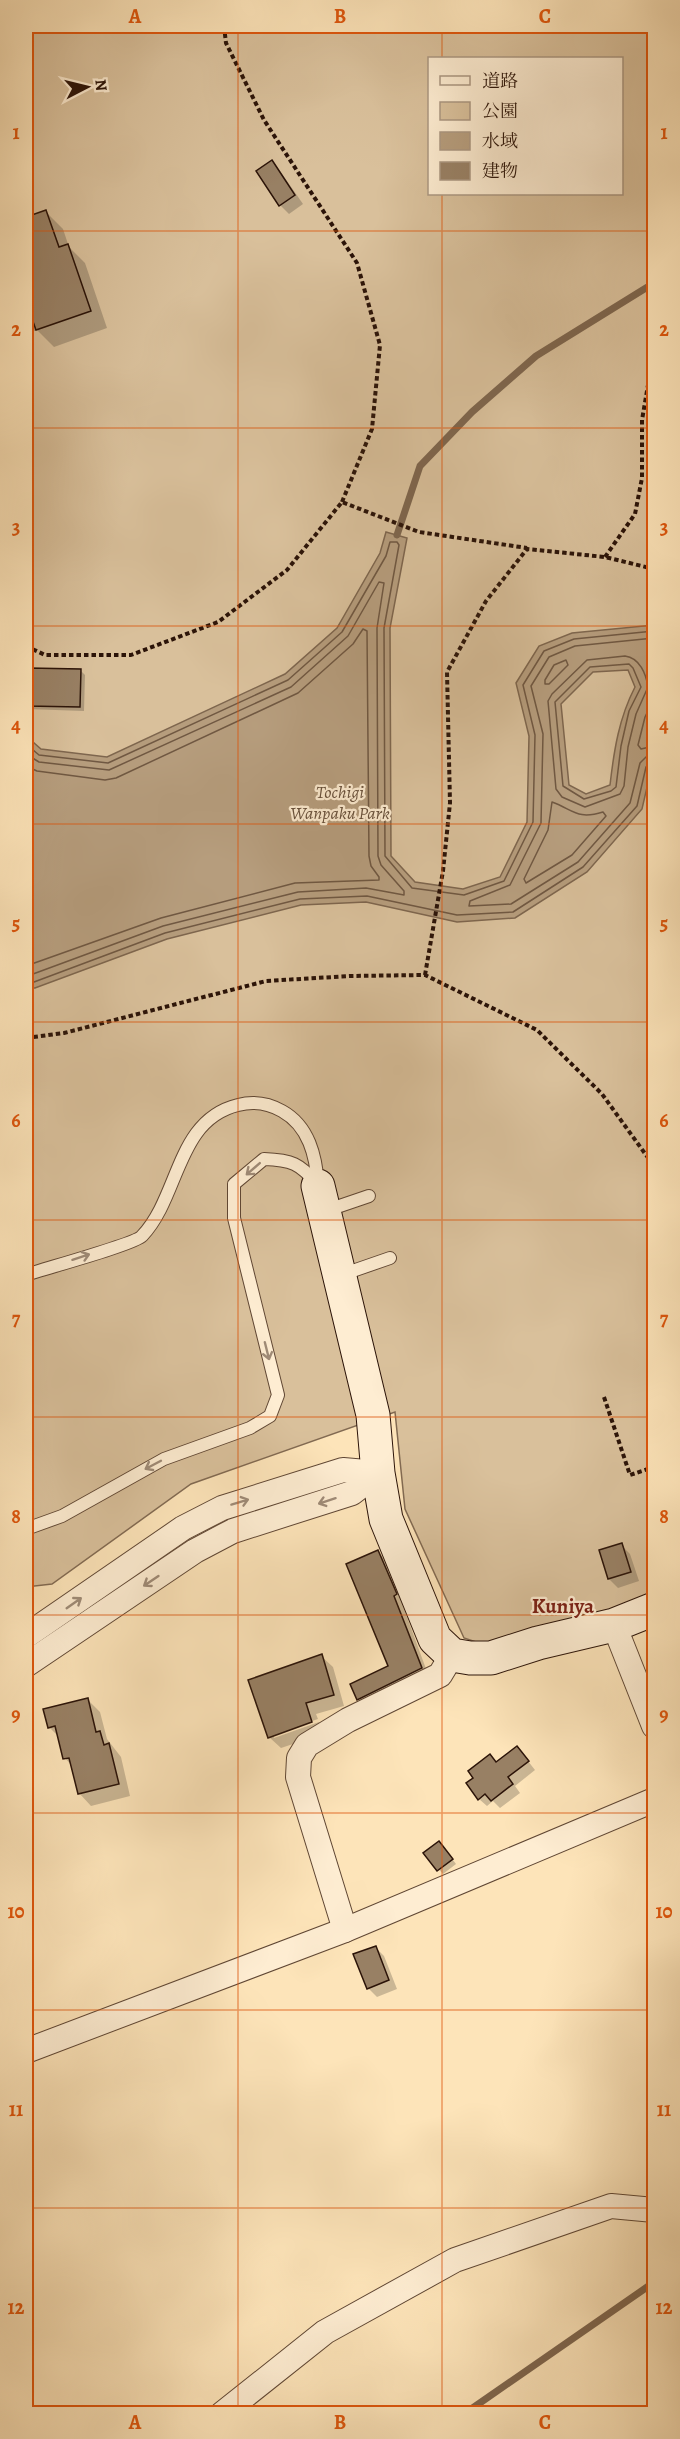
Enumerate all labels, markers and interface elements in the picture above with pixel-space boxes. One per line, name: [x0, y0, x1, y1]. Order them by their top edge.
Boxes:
text: A: [128, 3, 142, 30]
text: B: [334, 3, 346, 30]
text: C: [539, 3, 551, 30]
north arrow: [57, 57, 117, 117]
legend: [428, 57, 623, 195]
text: 道路: [482, 69, 518, 93]
text: N: [89, 78, 113, 93]
text: 公園: [482, 99, 518, 123]
text: 1: [12, 119, 20, 146]
text: 1: [660, 119, 668, 146]
text: 水域: [482, 129, 518, 153]
text: 建物: [482, 159, 518, 183]
text: 2: [11, 316, 21, 343]
text: 2: [659, 316, 669, 343]
text: 3: [12, 514, 20, 541]
text: 3: [660, 514, 668, 541]
text: 4: [11, 712, 21, 739]
text: 4: [659, 712, 669, 739]
park label: Tochigi Wanpaku Park: [290, 780, 390, 825]
text: 5: [12, 910, 20, 937]
text: 5: [660, 910, 668, 937]
text: 6: [11, 1107, 21, 1134]
text: 6: [659, 1107, 669, 1134]
one-way arrow: [246, 1162, 261, 1176]
one-way arrow: [71, 1251, 90, 1262]
text: 7: [12, 1305, 21, 1332]
text: 7: [660, 1305, 669, 1332]
one-way arrow: [262, 1342, 274, 1361]
one-way arrow: [145, 1459, 162, 1471]
one-way arrow: [230, 1496, 249, 1507]
one-way arrow: [318, 1496, 337, 1507]
text: 8: [11, 1503, 21, 1530]
text: 8: [659, 1503, 669, 1530]
one-way arrow: [144, 1575, 160, 1587]
district label: Kuniya: [532, 1592, 595, 1620]
one-way arrow: [65, 1597, 81, 1609]
text: 9: [11, 1701, 21, 1728]
text: 9: [659, 1701, 669, 1728]
text: 10: [7, 1898, 25, 1925]
text: 10: [655, 1898, 673, 1925]
text: 11: [9, 2096, 23, 2123]
text: 11: [657, 2096, 671, 2123]
text: 12: [8, 2294, 25, 2321]
text: 12: [656, 2294, 673, 2321]
text: A: [128, 2409, 142, 2436]
text: B: [334, 2409, 346, 2436]
text: C: [539, 2409, 551, 2436]

